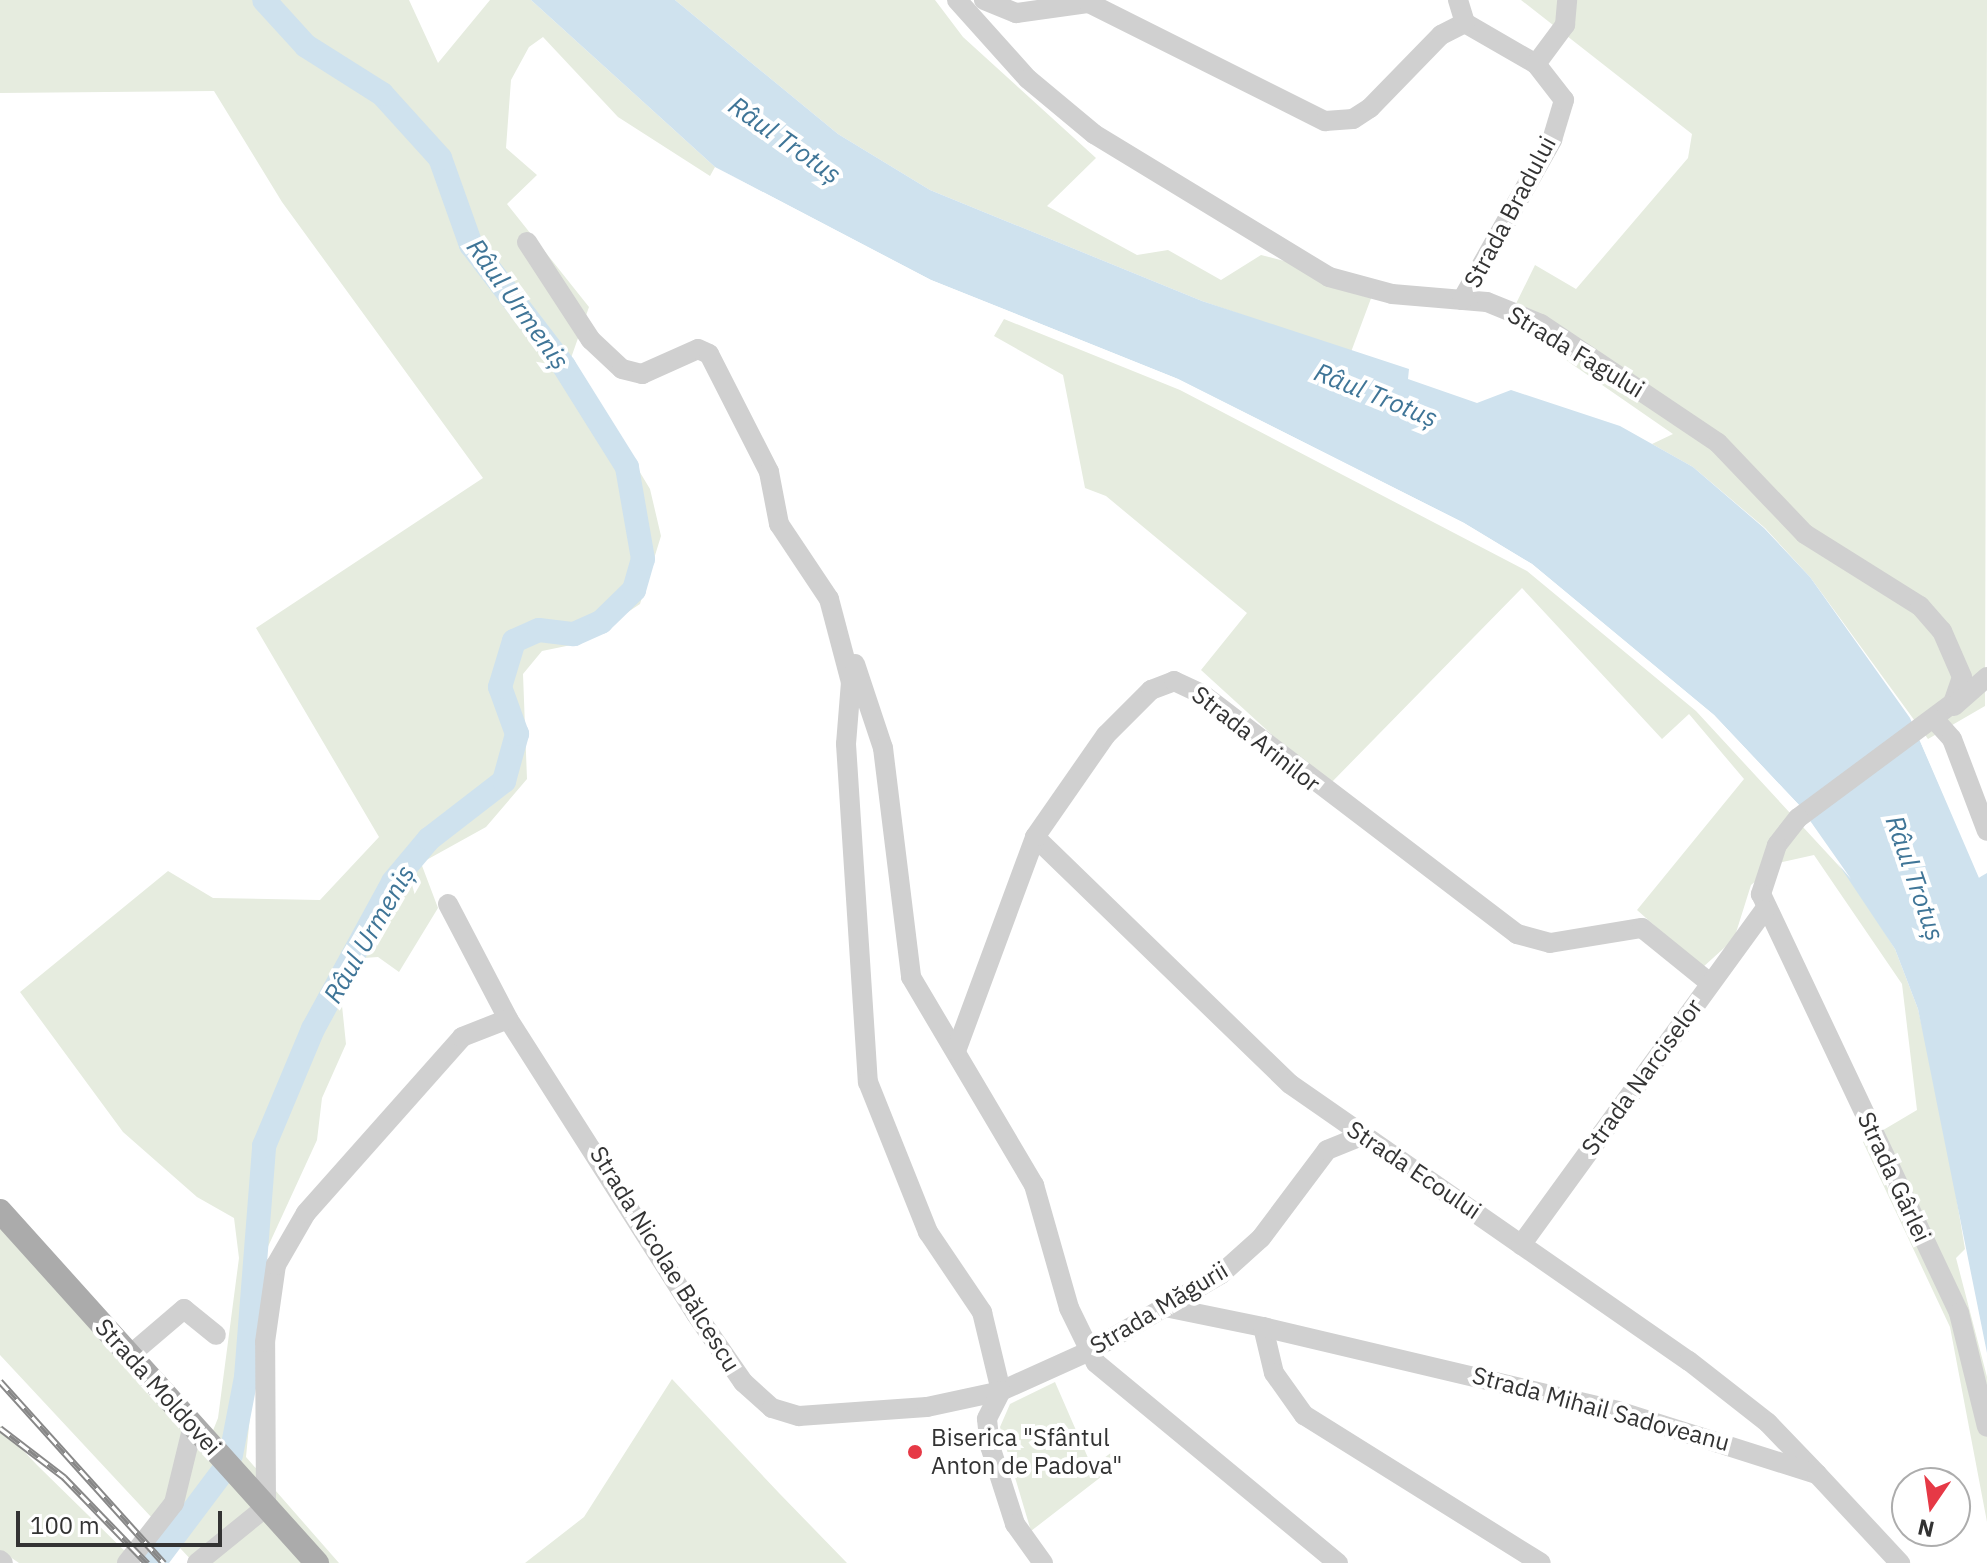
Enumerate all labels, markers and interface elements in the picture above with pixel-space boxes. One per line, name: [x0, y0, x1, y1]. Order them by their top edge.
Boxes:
water label: Râul Trotuș: [723, 90, 847, 190]
street label: Strada Bradului: [1458, 131, 1562, 293]
water label: Râul Urmeniș: [460, 233, 576, 375]
street label: Strada Fagului: [1503, 300, 1649, 404]
water label: Râul Trotuș: [1310, 356, 1442, 434]
street label: Strada Arinilor: [1186, 680, 1326, 798]
water label: Râul Trotuș: [1879, 811, 1951, 945]
water label: Râul Urmeniș: [317, 860, 421, 1008]
street label: Strada Narciselor: [1576, 993, 1708, 1161]
street label: Strada Gârlei: [1851, 1107, 1937, 1247]
street label: Strada Ecoului: [1342, 1115, 1486, 1225]
street label: Strada Nicolae Bălcescu: [584, 1141, 746, 1377]
street label: Strada Măgurii: [1085, 1256, 1233, 1360]
street label: Strada Moldovei: [89, 1313, 227, 1461]
street label: Strada Mihail Sadoveanu: [1469, 1361, 1733, 1457]
place label: Biserica "Sfântul Anton de Padova": [931, 1424, 1122, 1480]
marker: Biserica "Sfântul Anton de Padova": [906, 1443, 924, 1461]
north arrow: [1891, 1467, 1971, 1547]
scale bar: [20, 1495, 226, 1545]
text: 100 m: [30, 1509, 100, 1541]
text: N: [1915, 1513, 1937, 1545]

